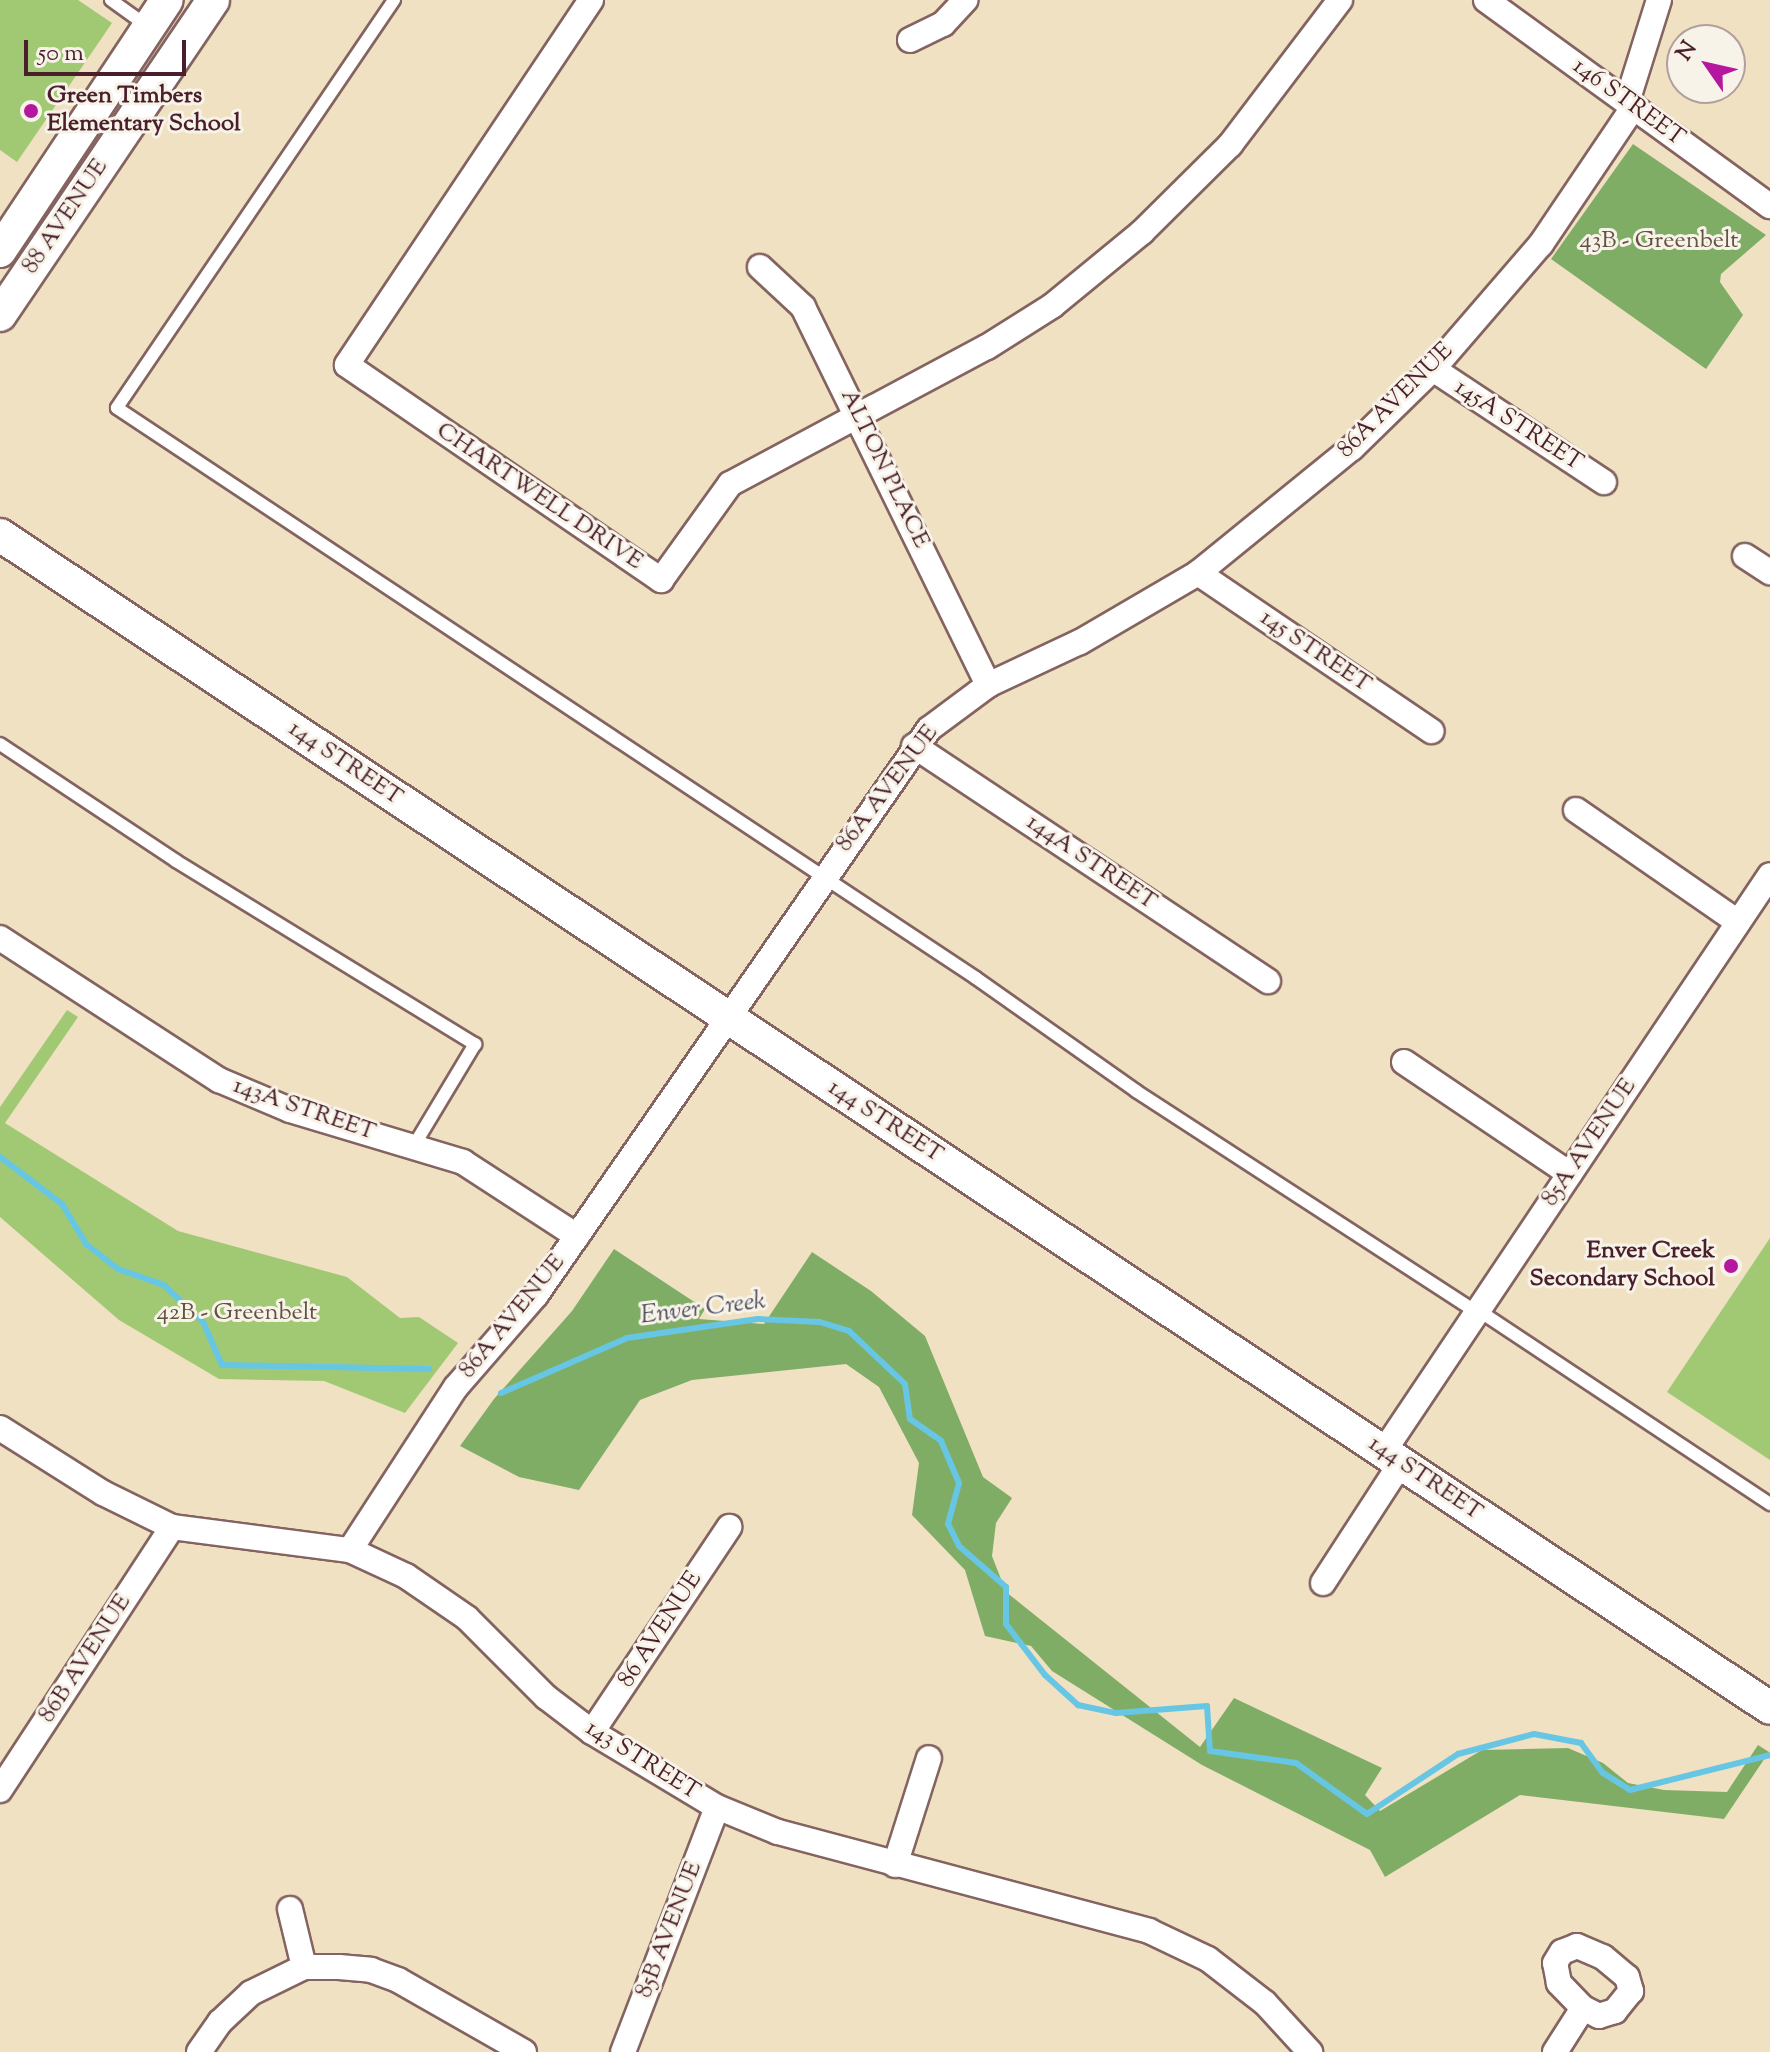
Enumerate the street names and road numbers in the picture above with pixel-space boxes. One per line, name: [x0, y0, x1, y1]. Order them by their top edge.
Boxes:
street label: 146 STREET: [1566, 53, 1690, 153]
street label: 88 AVENUE: [17, 154, 115, 280]
street label: 86A AVENUE: [1332, 337, 1460, 465]
street label: 145A STREET: [1448, 374, 1588, 478]
street label: ALTON PLACE: [833, 385, 935, 553]
street label: CHARTWELL DRIVE: [430, 417, 648, 577]
street label: 145 STREET: [1254, 604, 1376, 700]
street label: 144 STREET: [282, 715, 408, 813]
street label: 86A AVENUE: [831, 720, 945, 858]
street label: 144A STREET: [1020, 809, 1162, 917]
street label: 143A STREET: [229, 1072, 379, 1148]
street label: 144 STREET: [822, 1074, 948, 1170]
street label: 85A AVENUE: [1537, 1074, 1643, 1212]
street label: 86A AVENUE: [454, 1249, 572, 1385]
street label: 144 STREET: [1362, 1430, 1488, 1528]
street label: 86 AVENUE: [613, 1567, 709, 1693]
street label: 86B AVENUE: [34, 1589, 138, 1729]
street label: 143 STREET: [580, 1715, 704, 1807]
street label: 85B AVENUE: [631, 1858, 709, 2002]

